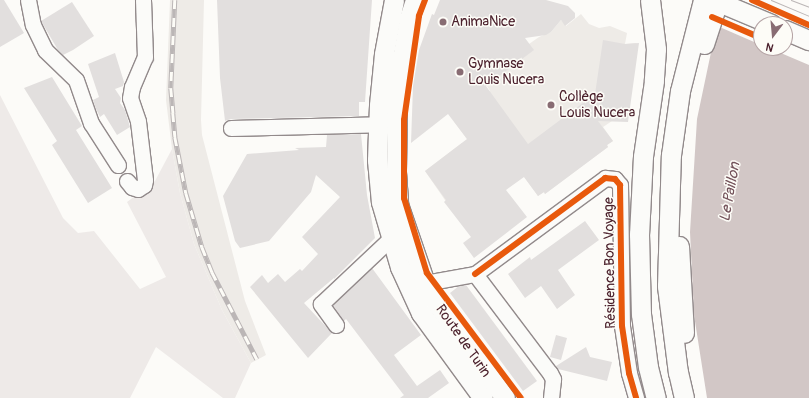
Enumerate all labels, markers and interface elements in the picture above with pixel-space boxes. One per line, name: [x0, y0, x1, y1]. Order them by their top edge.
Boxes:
place label: AnimaNice: [451, 14, 515, 30]
north arrow: [753, 16, 793, 56]
marker: AnimaNice: [438, 17, 448, 27]
text: N: [764, 40, 775, 54]
place label: Gymnase Louis Nucera: [468, 56, 544, 88]
marker: Gymnase Louis Nucera: [455, 67, 465, 77]
place label: Collège Louis Nucera: [559, 89, 635, 122]
marker: Collège Louis Nucera: [546, 100, 556, 110]
water label: Le Paillon: [716, 161, 744, 223]
street label: Résidence Bon Voyage: [600, 197, 620, 329]
street label: Route de Turin: [432, 301, 494, 381]

